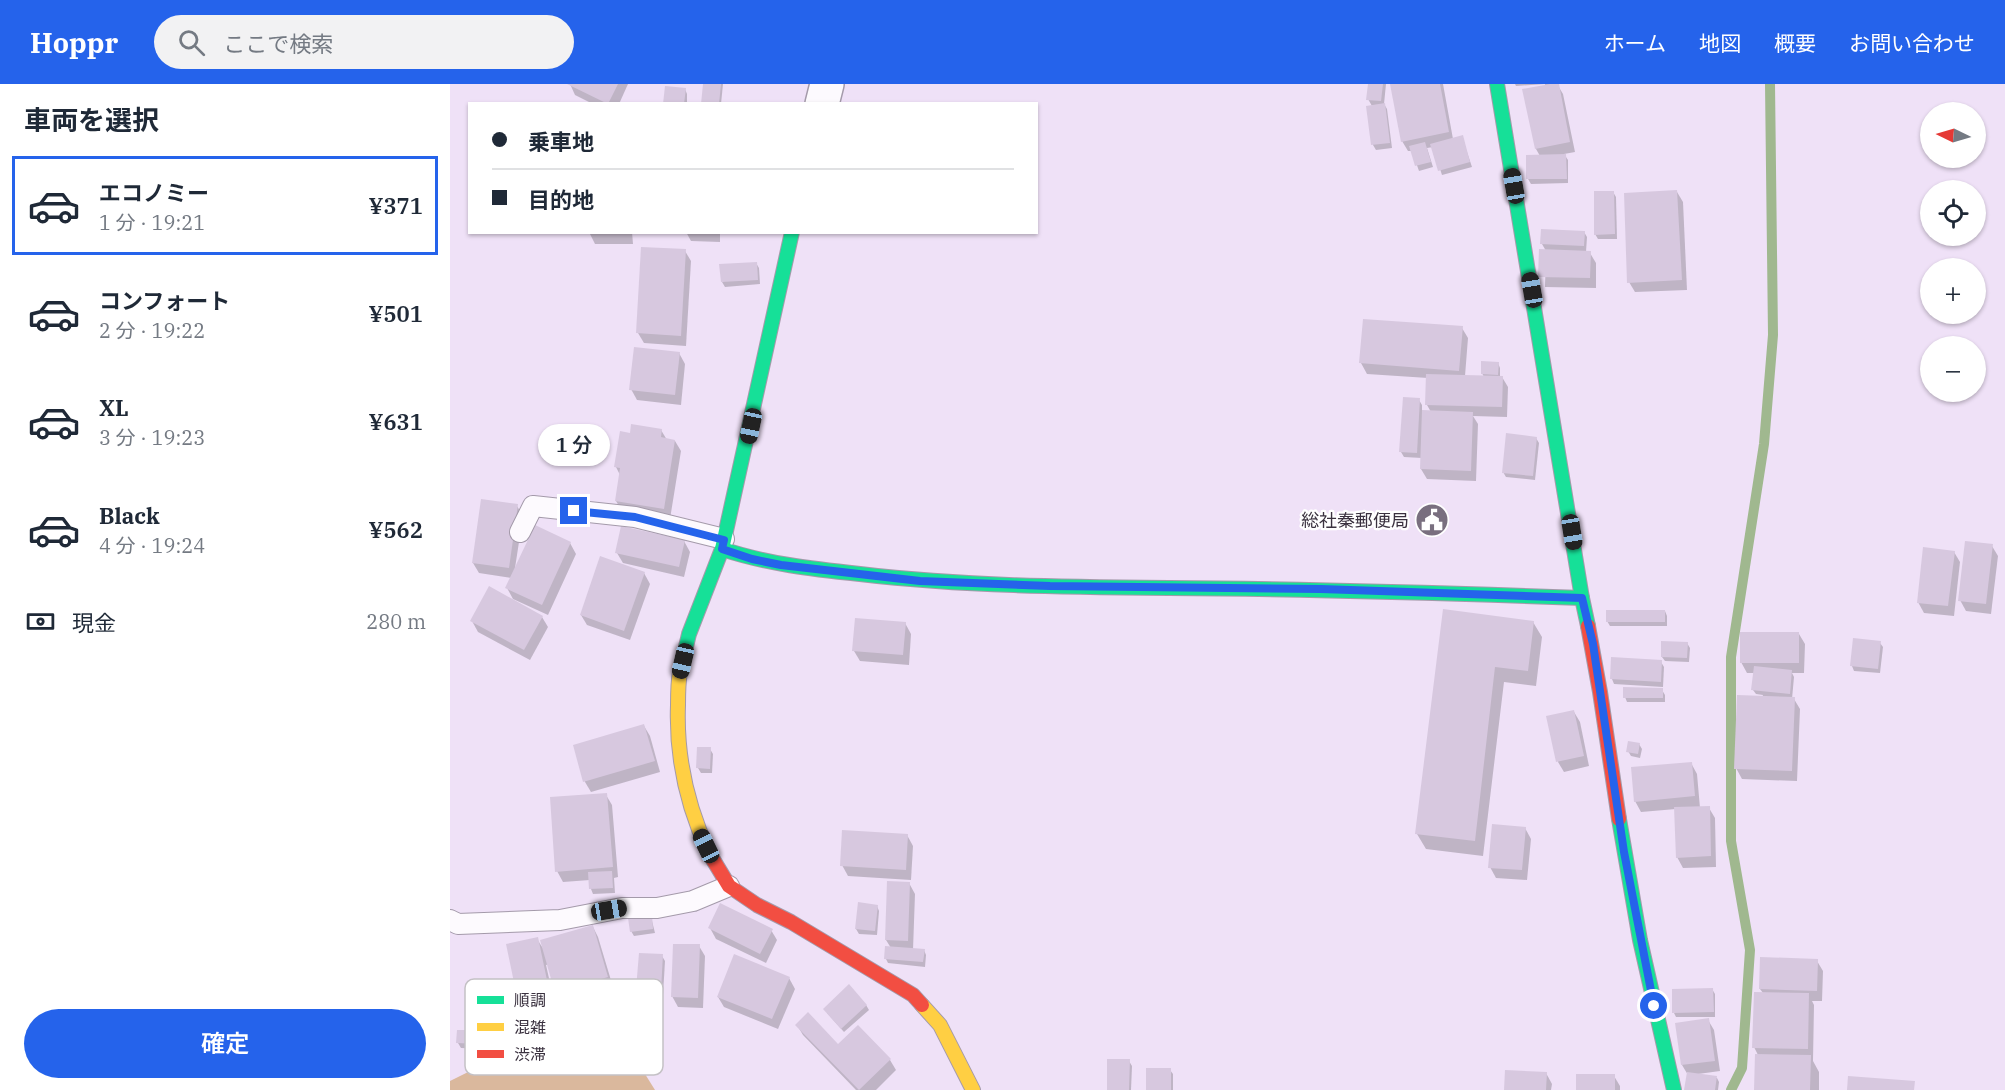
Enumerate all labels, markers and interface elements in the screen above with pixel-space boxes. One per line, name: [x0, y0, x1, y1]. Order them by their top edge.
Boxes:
search box: [154, 15, 574, 69]
text: Hoppr: [30, 24, 118, 61]
icon: search: [175, 26, 208, 59]
text: ここで検索: [223, 29, 333, 58]
text: ホーム: [1604, 29, 1666, 57]
text: 地図: [1699, 29, 1741, 57]
text: 概要: [1774, 29, 1816, 57]
text: お問い合わせ: [1849, 29, 1975, 57]
text: 車両を選択: [24, 102, 159, 137]
north arrow: [1920, 102, 1986, 168]
map controls: [1920, 102, 1986, 402]
text: 乗車地: [528, 127, 594, 156]
car: [1502, 167, 1526, 205]
text: エコノミー: [99, 178, 209, 207]
icon: car: [27, 179, 81, 233]
button: locate: [1920, 180, 1986, 246]
text: 目的地: [528, 185, 594, 214]
text: ¥371: [369, 191, 423, 220]
text: 1 分 · 19:21: [99, 209, 205, 236]
button: +: [1920, 258, 1986, 324]
car: [1520, 271, 1544, 309]
text: コンフォート: [99, 286, 230, 315]
icon: car: [27, 287, 81, 341]
text: ¥501: [369, 299, 423, 328]
text: 2 分 · 19:22: [99, 317, 205, 344]
button: −: [1920, 336, 1986, 402]
text: XL: [99, 393, 129, 422]
icon: car: [27, 395, 81, 449]
text: ¥631: [369, 407, 423, 436]
car: [738, 407, 764, 445]
text: 3 分 · 19:23: [99, 424, 205, 451]
callout: 1 分: [538, 424, 610, 466]
text: 1 分: [556, 431, 592, 458]
route end: [560, 497, 587, 524]
text: Black: [99, 501, 160, 530]
public building icon: 総社秦郵便局: [1414, 502, 1450, 538]
icon: car: [27, 503, 81, 557]
place label: 総社秦郵便局: [1301, 509, 1409, 532]
car: [1560, 513, 1584, 551]
text: ¥562: [369, 515, 423, 544]
text: 4 分 · 19:24: [99, 532, 205, 559]
icon: cash: [24, 605, 57, 638]
text: 現金: [72, 608, 116, 637]
text: 280 m: [366, 608, 426, 635]
car: [670, 641, 696, 681]
car: [690, 826, 722, 866]
car: [590, 898, 628, 922]
legend: [465, 979, 663, 1075]
text: 順調: [514, 990, 546, 1010]
route start: [1640, 992, 1667, 1019]
button: 確定: [24, 1009, 426, 1078]
text: 混雑: [514, 1017, 546, 1037]
text: 渋滞: [514, 1044, 546, 1064]

